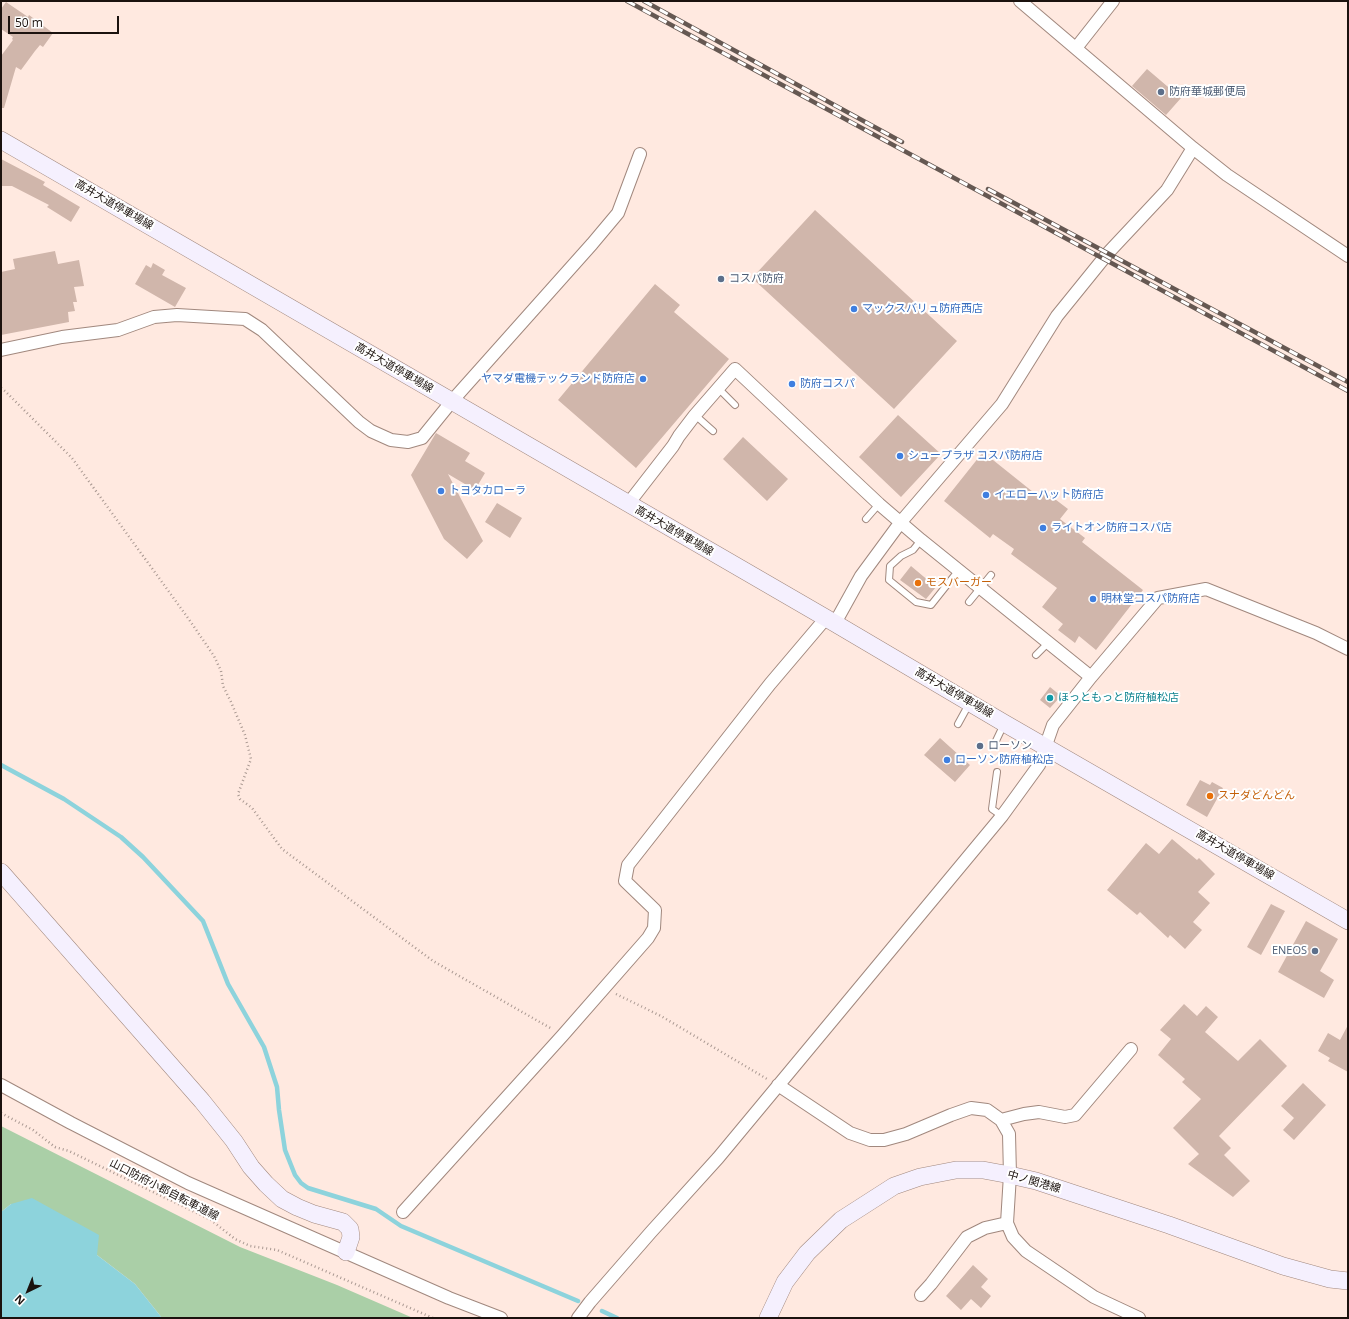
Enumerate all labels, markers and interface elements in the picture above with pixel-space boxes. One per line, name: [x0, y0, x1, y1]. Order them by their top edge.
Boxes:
scale bar: [10, 8, 121, 34]
text: 50 m: [15, 14, 43, 31]
place label: 防府華城郵便局: [1169, 85, 1246, 99]
marker: 防府華城郵便局: [1156, 87, 1166, 97]
street label: 高井大道停車場線: [73, 177, 155, 233]
place label: コスパ防府: [729, 272, 784, 286]
marker: コスパ防府: [716, 274, 726, 284]
place label: マックスバリュ防府西店: [862, 302, 983, 316]
marker: マックスバリュ防府西店: [849, 304, 859, 314]
street label: 高井大道停車場線: [353, 340, 435, 396]
place label: ヤマダ電機テックランド防府店: [481, 372, 635, 386]
marker: ヤマダ電機テックランド防府店: [638, 374, 648, 384]
place label: 防府コスパ: [800, 377, 855, 391]
marker: 防府コスパ: [787, 379, 797, 389]
place label: シュープラザ コスパ防府店: [908, 449, 1043, 463]
marker: シュープラザ コスパ防府店: [895, 451, 905, 461]
place label: トヨタカローラ: [449, 484, 526, 498]
marker: トヨタカローラ: [436, 486, 446, 496]
place label: イエローハット防府店: [994, 488, 1104, 502]
marker: イエローハット防府店: [981, 490, 991, 500]
street label: 高井大道停車場線: [633, 503, 715, 559]
place label: ライトオン防府コスパ店: [1051, 521, 1172, 535]
marker: ライトオン防府コスパ店: [1038, 523, 1048, 533]
place label: モスバーガー: [926, 576, 992, 590]
marker: モスバーガー: [913, 578, 923, 588]
place label: 明林堂コスパ防府店: [1101, 592, 1200, 606]
marker: 明林堂コスパ防府店: [1088, 594, 1098, 604]
street label: 高井大道停車場線: [913, 665, 995, 721]
place label: ほっともっと防府植松店: [1058, 691, 1179, 705]
marker: ほっともっと防府植松店: [1045, 693, 1055, 703]
place label: ローソン: [988, 739, 1032, 753]
marker: ローソン: [975, 741, 985, 751]
place label: ローソン防府植松店: [955, 753, 1054, 767]
marker: ローソン防府植松店: [942, 755, 952, 765]
place label: スナダどんどん: [1218, 789, 1295, 803]
marker: スナダどんどん: [1205, 791, 1215, 801]
street label: 高井大道停車場線: [1194, 827, 1276, 883]
place label: ENEOS: [1272, 944, 1307, 958]
marker: ENEOS: [1310, 946, 1320, 956]
street label: 山口防府小郡自転車道線: [107, 1157, 221, 1223]
street label: 中ノ関港線: [1006, 1168, 1062, 1196]
north arrow: [8, 1271, 48, 1311]
text: N: [11, 1292, 28, 1309]

